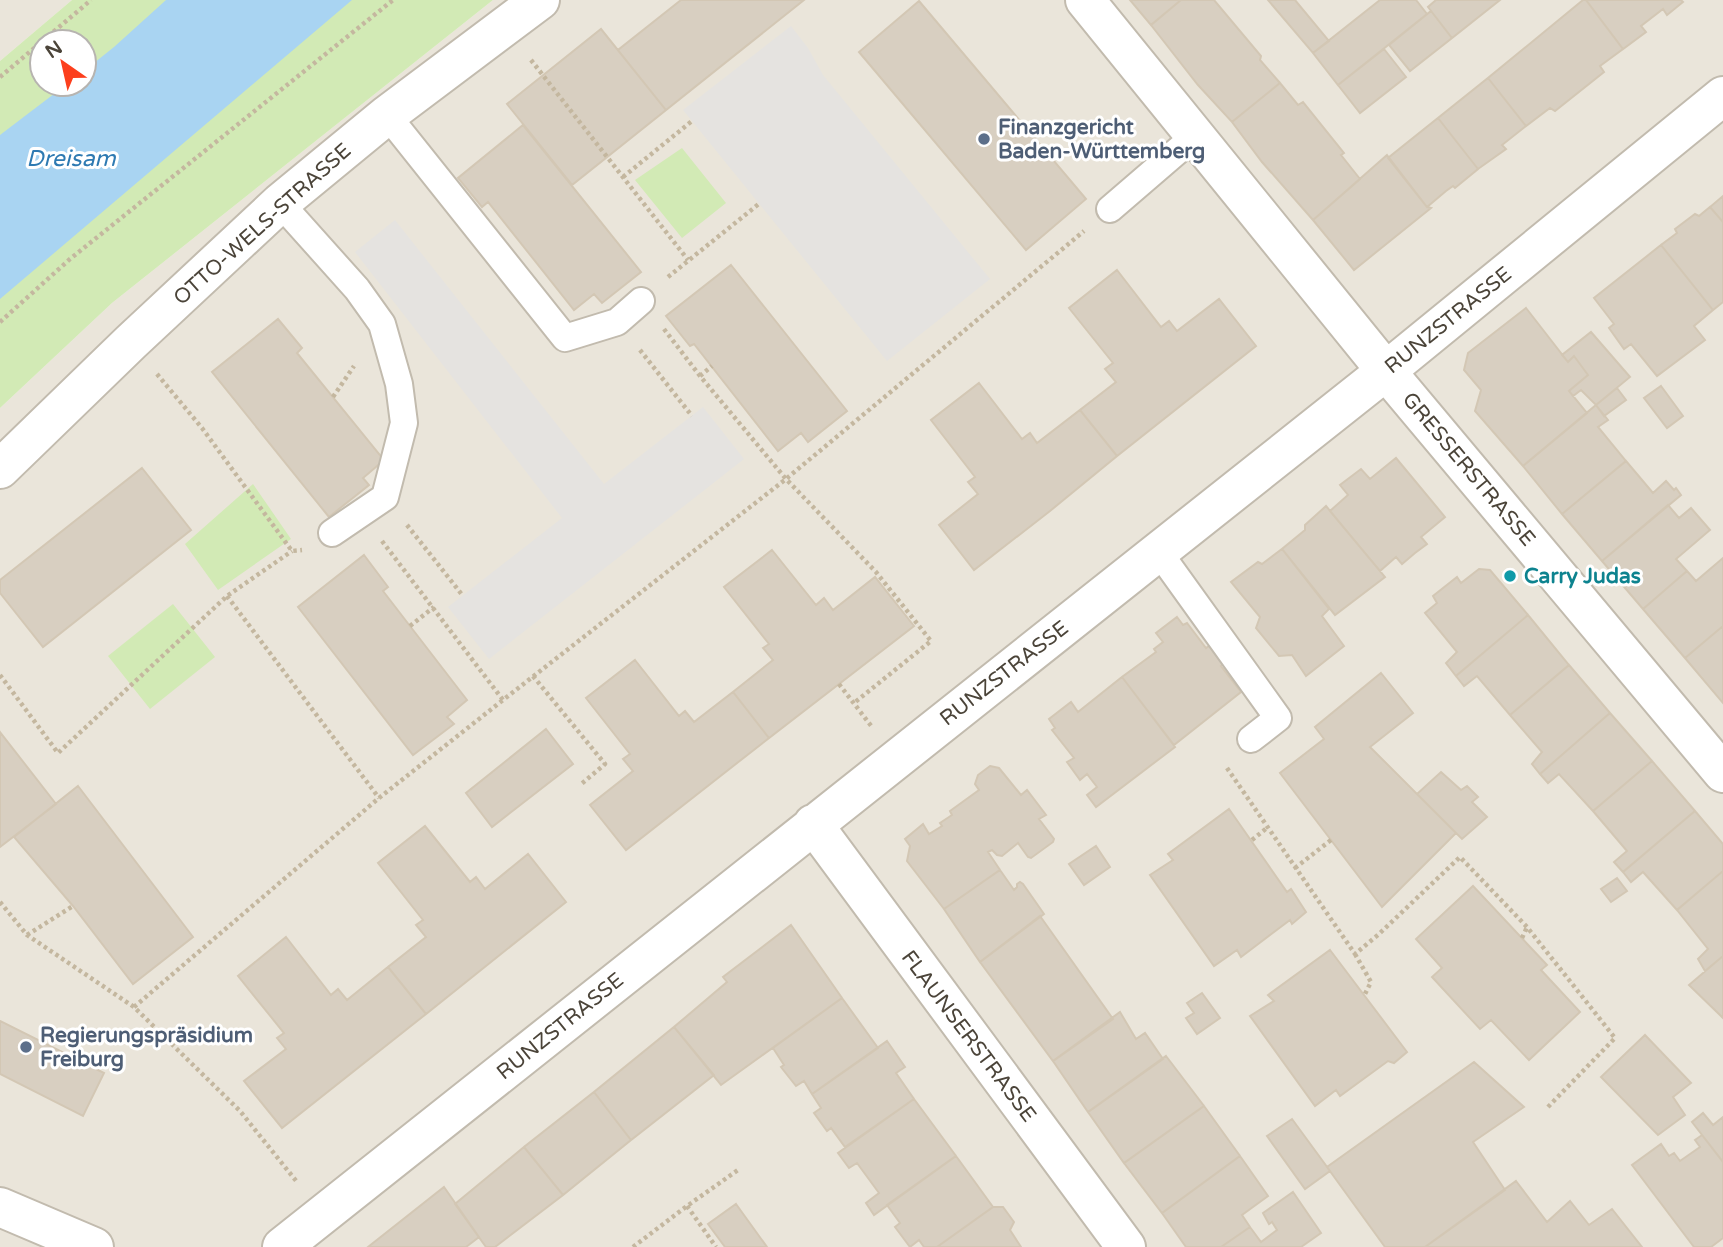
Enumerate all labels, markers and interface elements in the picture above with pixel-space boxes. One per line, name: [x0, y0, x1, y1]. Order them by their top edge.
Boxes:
north arrow: [28, 28, 98, 98]
text: N: [42, 36, 67, 63]
place label: Finanzgericht Baden-Württemberg: [998, 115, 1205, 164]
marker: Finanzgericht Baden-Württemberg: [976, 131, 992, 147]
street label: OTTO-WELS-STRASSE: [169, 138, 356, 311]
water label: Dreisam: [26, 145, 117, 173]
street label: RUNZSTRASSE: [1380, 262, 1517, 379]
street label: GRESSERSTRASSE: [1397, 387, 1540, 551]
place label: Carry Judas: [1524, 564, 1641, 589]
marker: Carry Judas: [1502, 568, 1518, 584]
street label: RUNZSTRASSE: [935, 616, 1073, 731]
street label: FLAUNSERSTRASSE: [896, 945, 1041, 1127]
street label: RUNZSTRASSE: [492, 968, 629, 1085]
place label: Regierungspräsidium Freiburg: [40, 1023, 253, 1072]
marker: Regierungspräsidium Freiburg: [18, 1039, 34, 1055]

